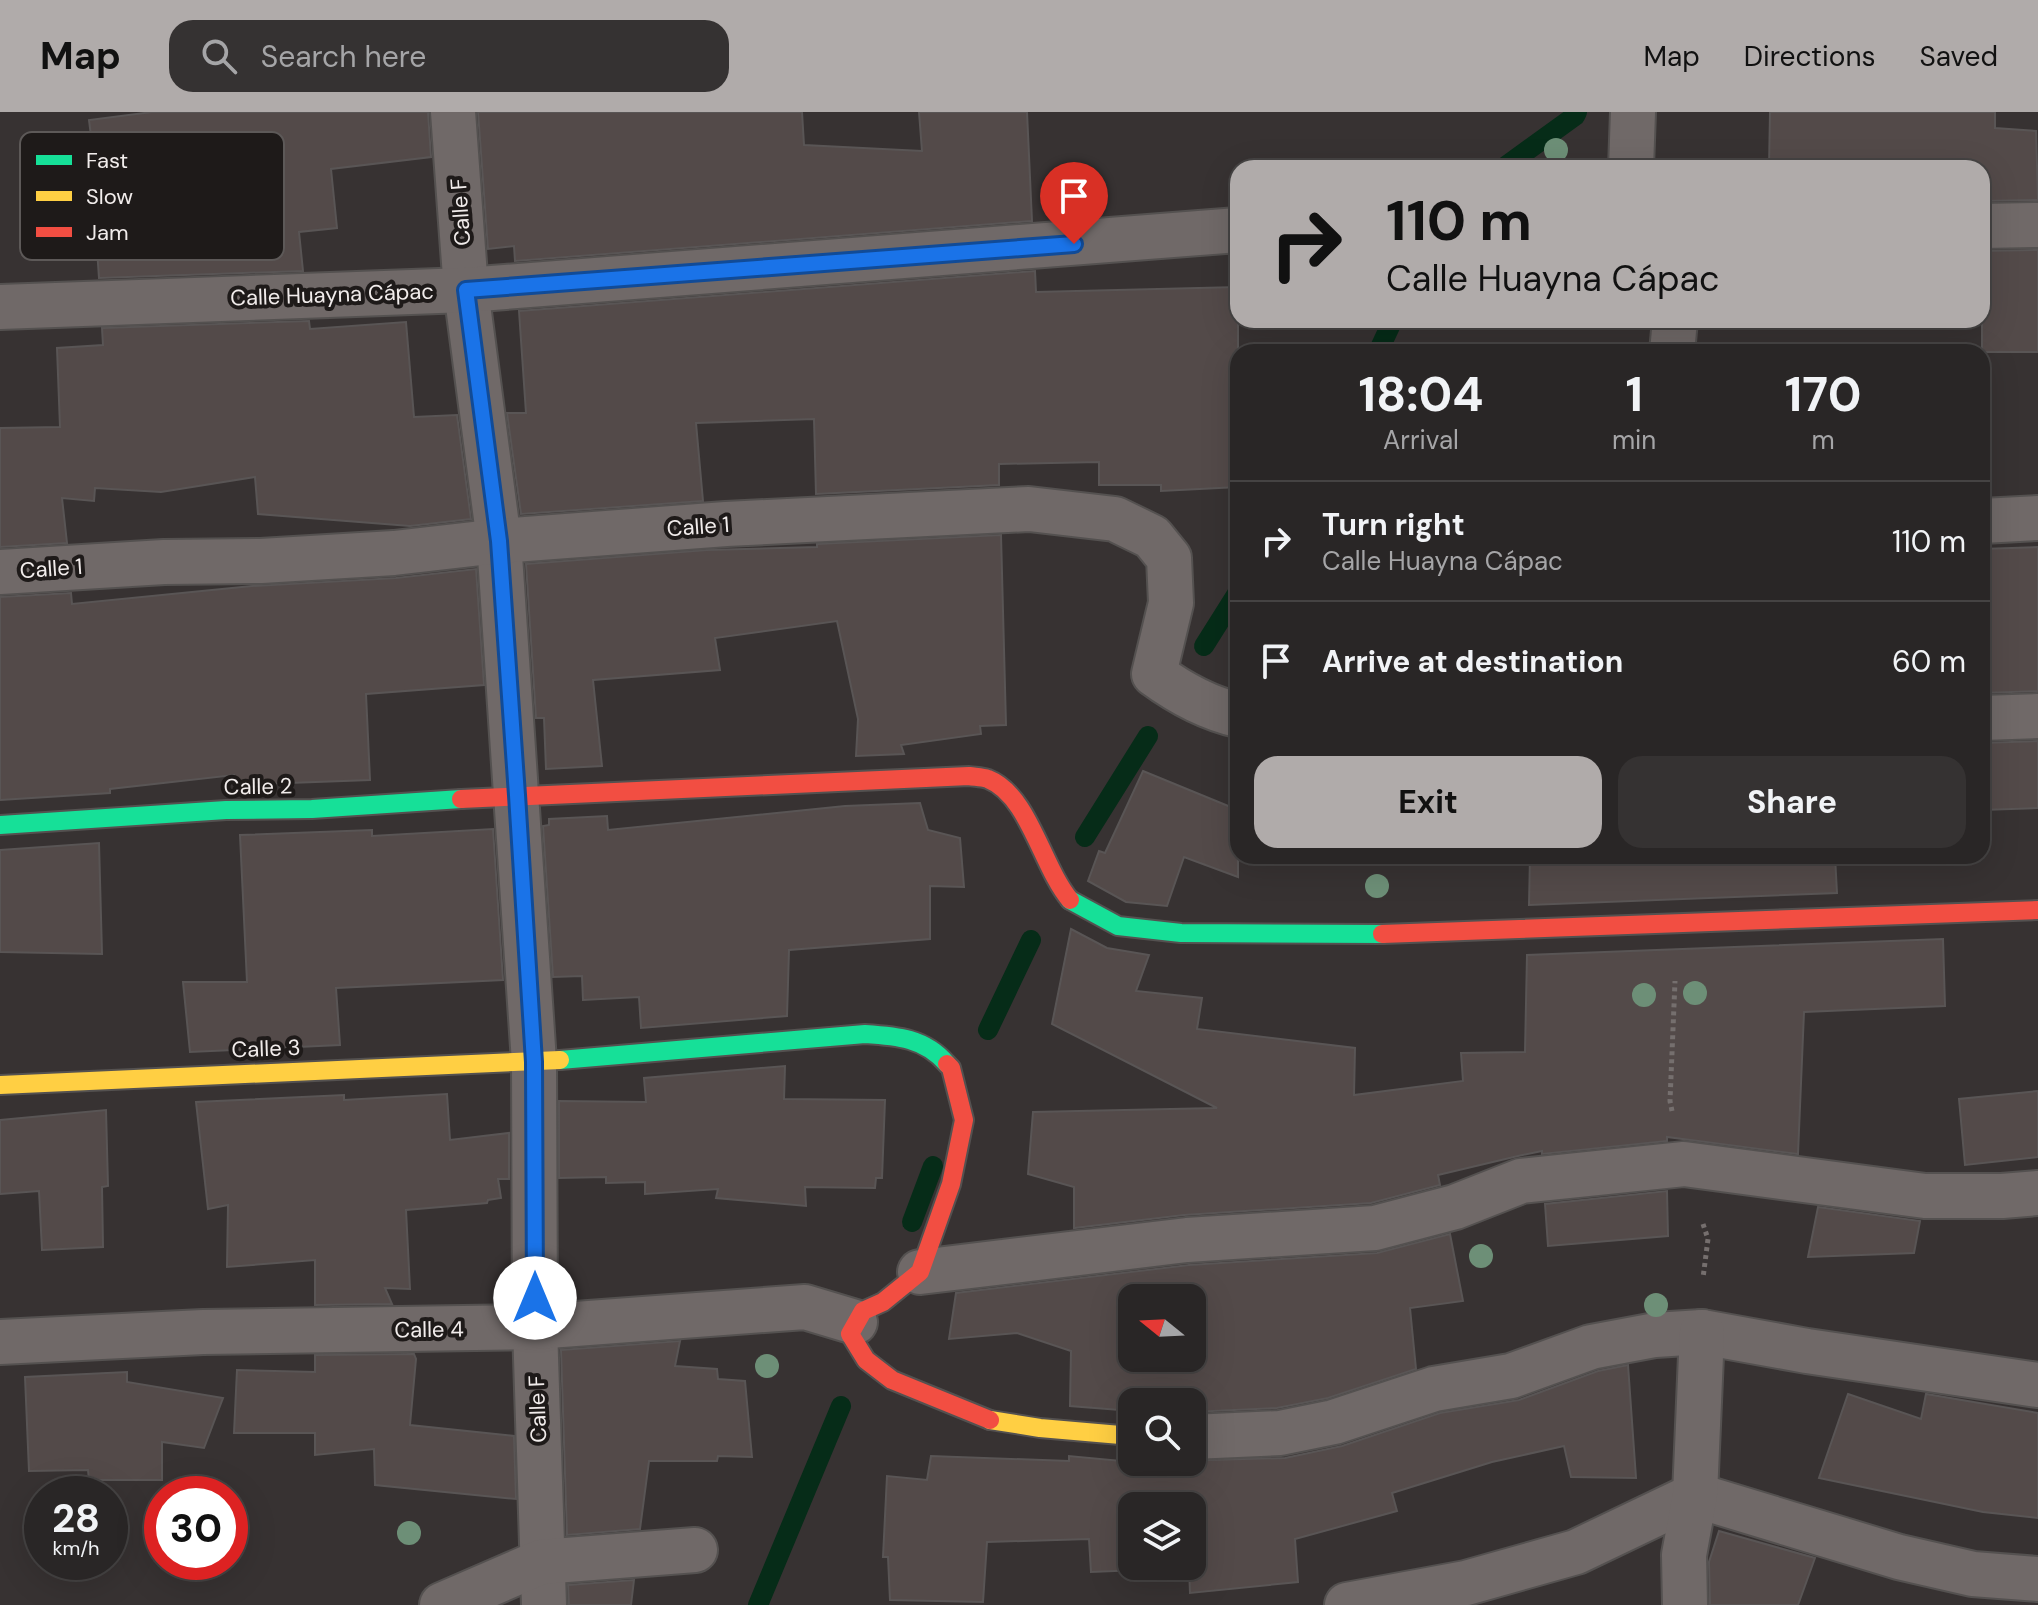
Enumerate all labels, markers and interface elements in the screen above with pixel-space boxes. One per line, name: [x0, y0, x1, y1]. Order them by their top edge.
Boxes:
search box: [169, 20, 729, 92]
text: Map: [40, 31, 121, 81]
icon: search: [197, 34, 241, 78]
text: Search here: [261, 37, 426, 76]
text: Map: [1643, 38, 1700, 75]
text: Directions: [1744, 38, 1876, 75]
text: Saved: [1920, 38, 1998, 75]
legend: [20, 132, 284, 260]
text: Fast: [86, 146, 128, 175]
pin: [1040, 162, 1108, 244]
icon: arrive: [1052, 174, 1096, 218]
street label: Calle F: [444, 177, 477, 247]
text: Slow: [86, 182, 133, 211]
text: 110 m: [1386, 184, 1532, 257]
icon: right: [1254, 192, 1358, 296]
text: Jam: [86, 218, 129, 247]
text: Calle Huayna Cápac: [1386, 255, 1720, 302]
street label: Calle Huayna Cápac: [230, 276, 434, 313]
text: 18:04: [1358, 363, 1484, 426]
text: 1: [1625, 363, 1643, 426]
text: 170: [1785, 363, 1862, 426]
text: Arrival: [1383, 423, 1459, 457]
text: min: [1612, 423, 1656, 457]
text: m: [1812, 423, 1835, 457]
text: Turn right: [1322, 505, 1465, 544]
street label: Calle 1: [666, 510, 730, 543]
icon: right: [1254, 519, 1298, 563]
text: 110 m: [1892, 522, 1966, 561]
text: Calle Huayna Cápac: [1322, 544, 1563, 578]
street label: Calle 1: [19, 552, 83, 585]
icon: arrive: [1254, 639, 1298, 683]
text: Arrive at destination: [1322, 642, 1623, 681]
text: 60 m: [1892, 642, 1966, 681]
button: Exit: [1254, 756, 1602, 848]
button: Share: [1618, 756, 1966, 848]
street label: Calle 2: [223, 771, 293, 802]
street label: Calle 3: [231, 1033, 301, 1064]
position arrow: [493, 1256, 577, 1340]
north arrow: [1118, 1284, 1206, 1372]
map controls: [1118, 1284, 1206, 1580]
street label: Calle 4: [394, 1314, 464, 1345]
street label: Calle F: [522, 1374, 553, 1443]
button: search: [1118, 1388, 1206, 1476]
speed limit sign: 30: [144, 1476, 248, 1580]
text: 28: [52, 1492, 100, 1544]
button: layers: [1118, 1492, 1206, 1580]
text: km/h: [52, 1535, 100, 1561]

